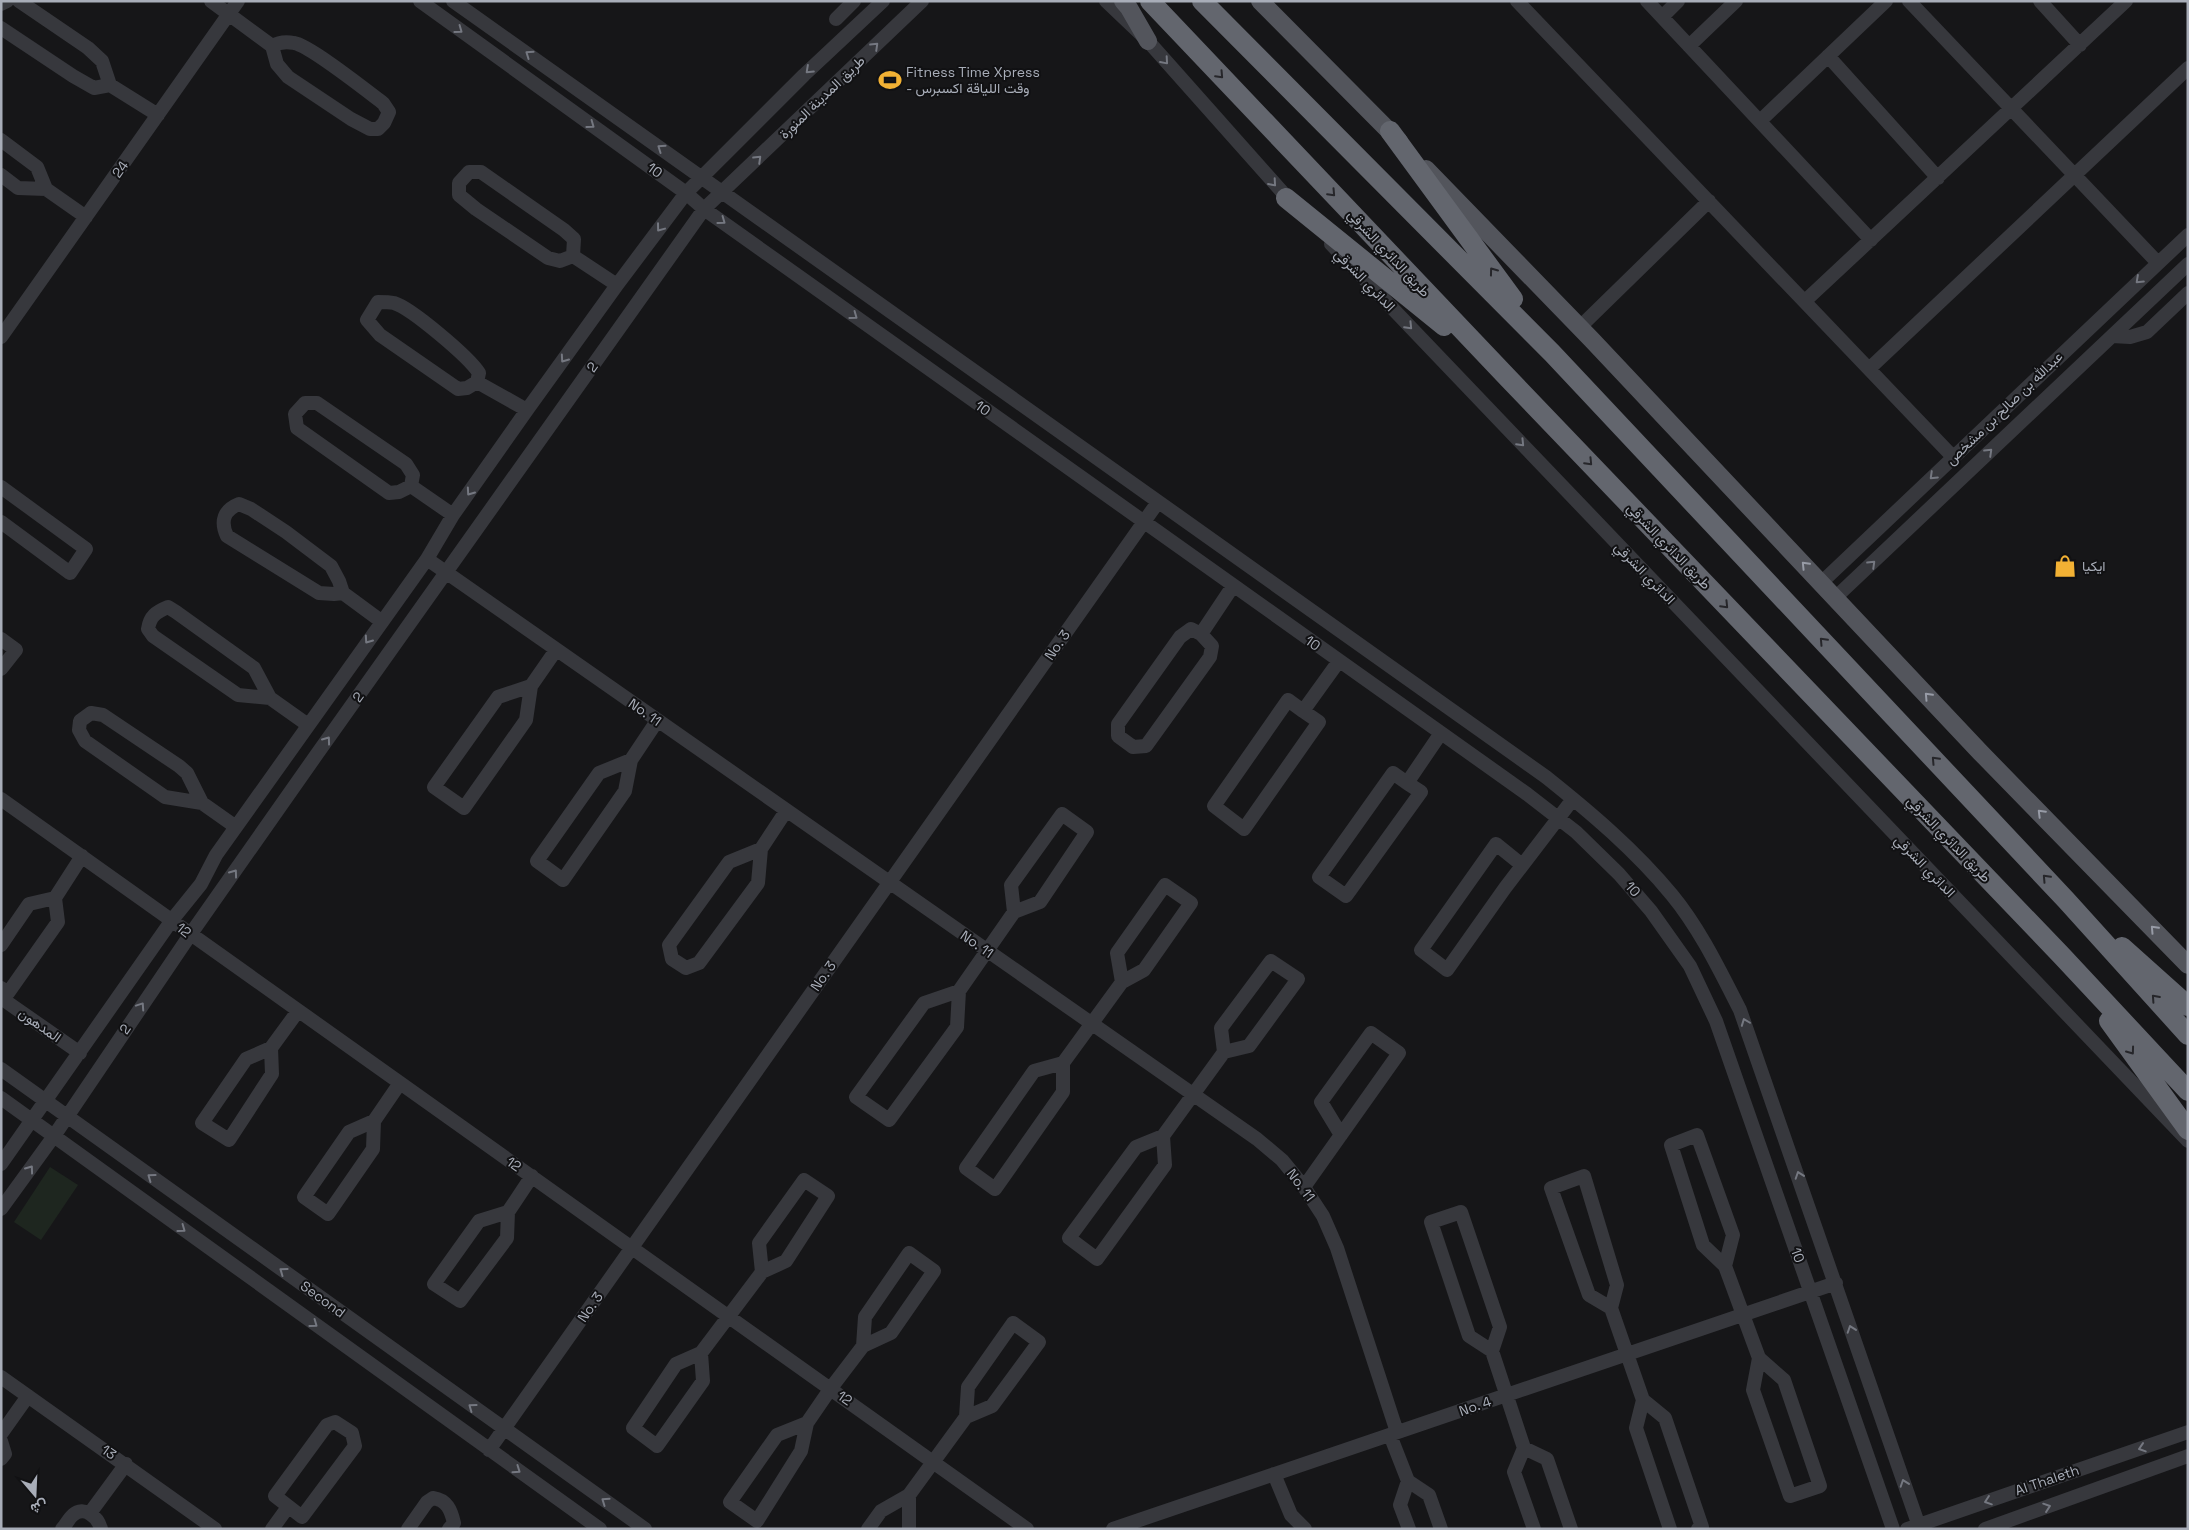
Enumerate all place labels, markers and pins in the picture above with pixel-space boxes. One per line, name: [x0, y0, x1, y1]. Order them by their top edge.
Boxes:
place label: Fitness Time Xpress - وقت اللياقة اكسبرس: [906, 63, 1040, 97]
sports icon: Fitness Time Xpress - وقت اللياقة اكسبرس: [877, 67, 903, 93]
shop icon: ايكيا: [2052, 553, 2078, 579]
place label: ايكيا: [2082, 557, 2106, 575]

